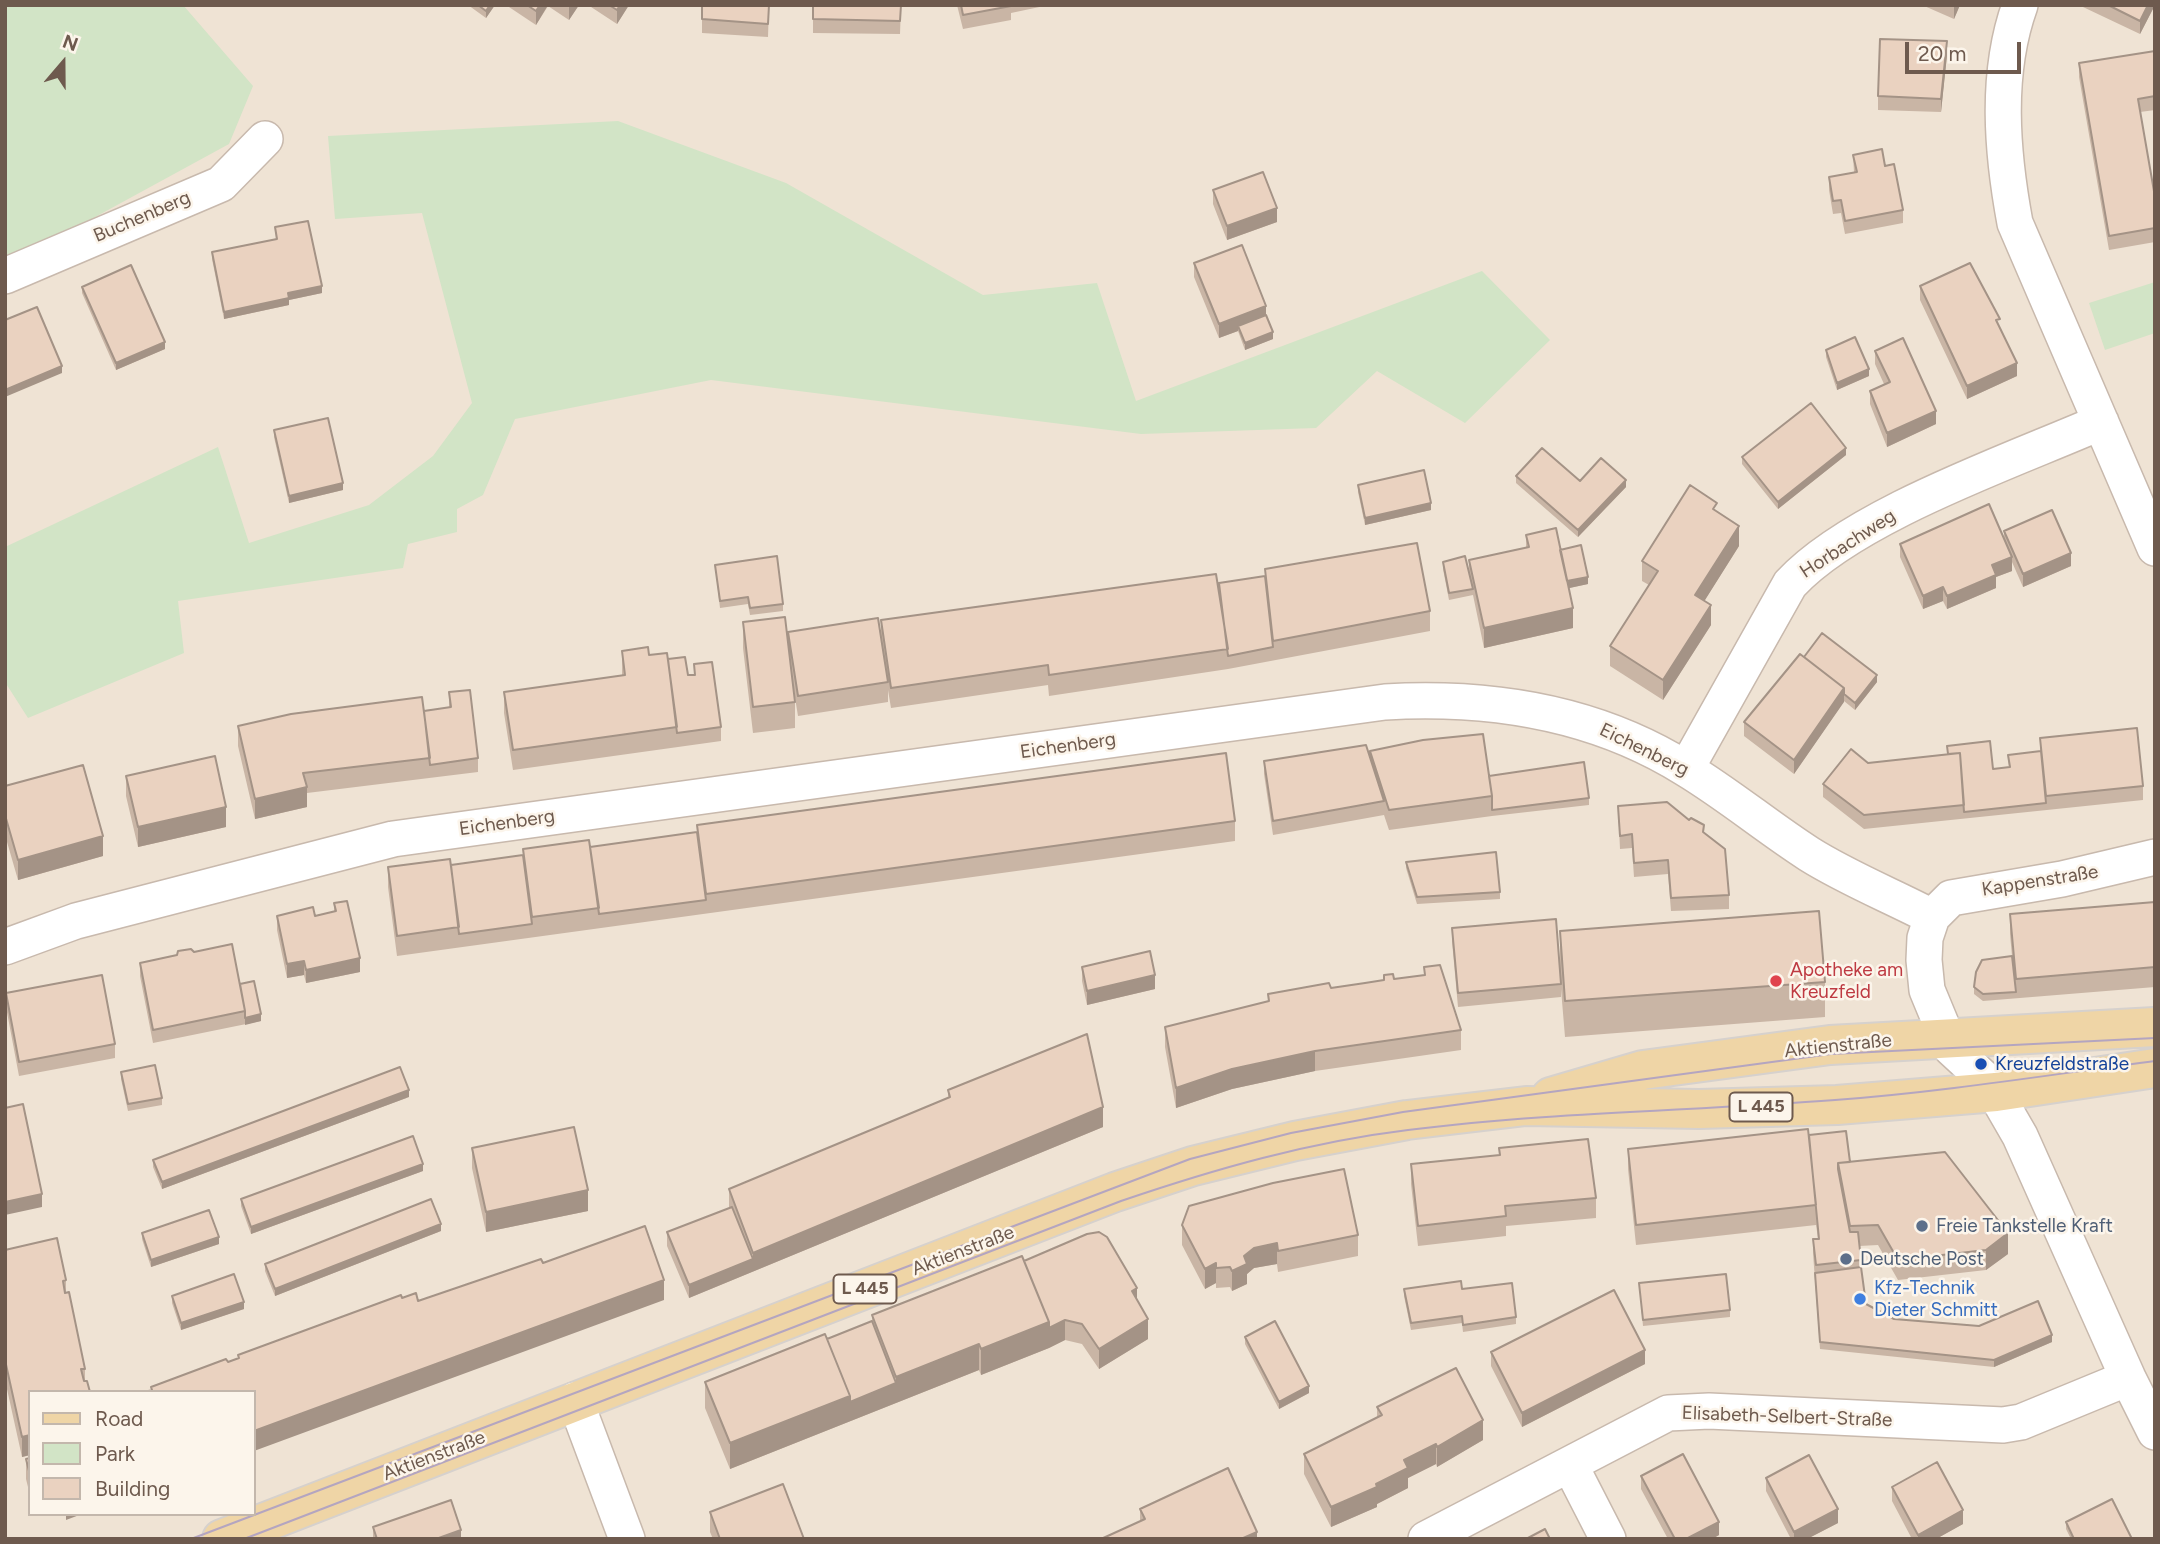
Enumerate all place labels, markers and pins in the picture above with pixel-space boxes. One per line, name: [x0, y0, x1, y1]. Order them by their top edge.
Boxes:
place label: Apotheke am Kreuzfeld: [1790, 959, 1903, 1003]
marker: Apotheke am Kreuzfeld: [1768, 973, 1784, 989]
place label: Kreuzfeldstraße: [1995, 1053, 2129, 1075]
marker: Kreuzfeldstraße: [1973, 1056, 1989, 1072]
place label: Freie Tankstelle Kraft: [1936, 1215, 2113, 1237]
marker: Freie Tankstelle Kraft: [1914, 1218, 1930, 1234]
place label: Deutsche Post: [1860, 1248, 1984, 1270]
marker: Deutsche Post: [1838, 1251, 1854, 1267]
place label: Kfz-Technik Dieter Schmitt: [1874, 1277, 1998, 1321]
marker: Kfz-Technik Dieter Schmitt: [1852, 1291, 1868, 1307]

